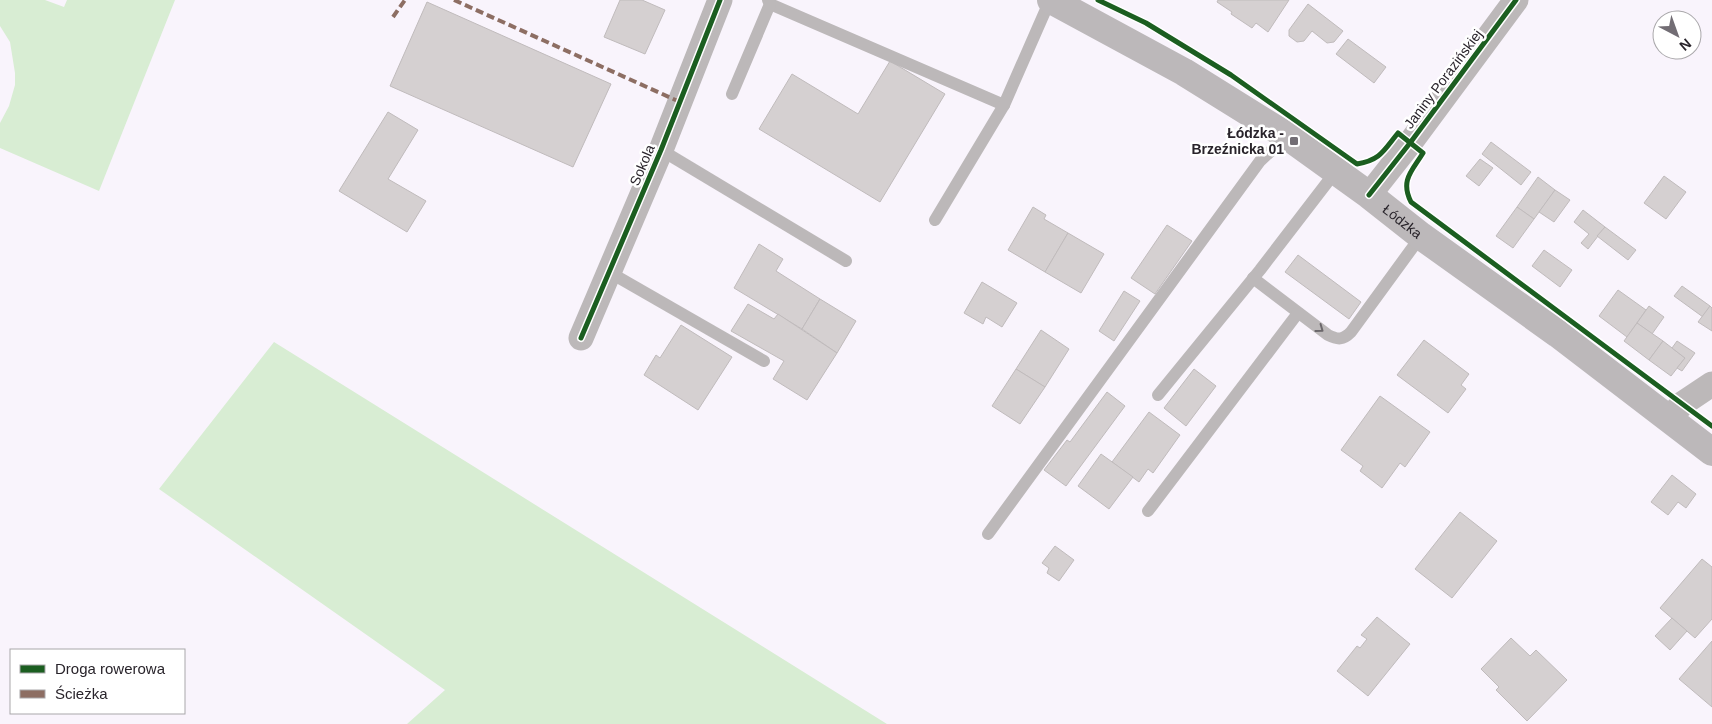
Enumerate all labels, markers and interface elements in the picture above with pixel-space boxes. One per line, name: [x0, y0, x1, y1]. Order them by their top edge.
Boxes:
north arrow: [1652, 10, 1702, 60]
street label: Janiny Porazińskiej: [1401, 26, 1485, 132]
text: N: [1676, 35, 1695, 54]
place label: Łódzka - Brzeźnicka 01: [1191, 125, 1284, 157]
marker: Łódzka - Brzeźnicka 01: [1288, 135, 1300, 147]
street label: Sokola: [626, 142, 658, 188]
street label: Łódzka: [1380, 201, 1425, 242]
one-way arrow: [1314, 323, 1324, 332]
legend: [10, 649, 185, 714]
text: Droga rowerowa: [55, 660, 166, 677]
text: Ścieżka: [55, 685, 108, 702]

